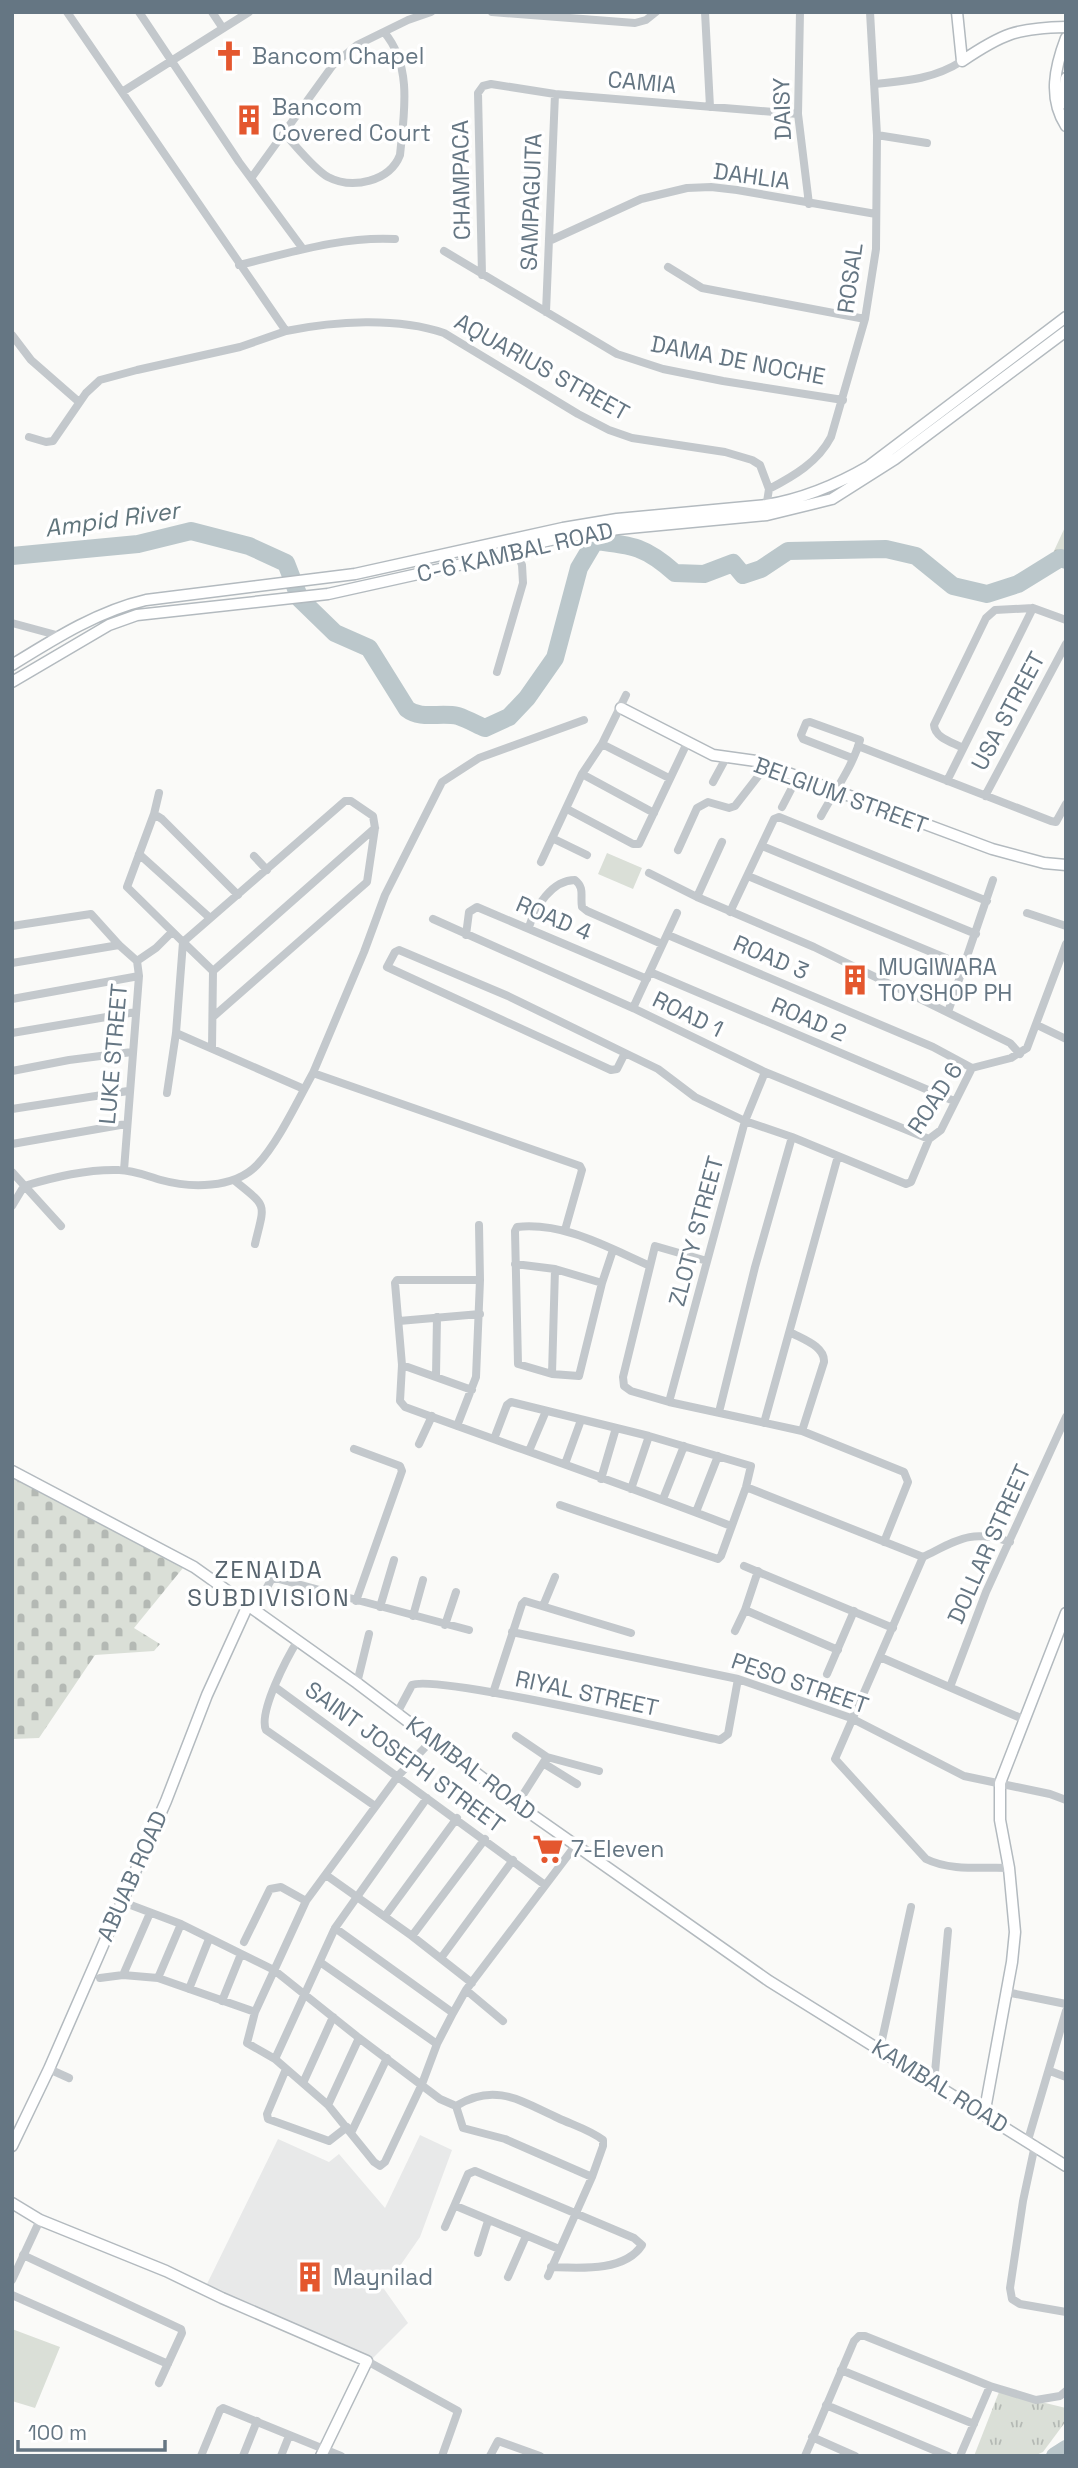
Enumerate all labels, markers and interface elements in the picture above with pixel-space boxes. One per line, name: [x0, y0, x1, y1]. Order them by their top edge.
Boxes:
church icon: Bancom Chapel: [212, 39, 246, 73]
place label: Bancom Chapel: [252, 41, 424, 71]
street label: CAMIA: [606, 64, 678, 100]
street label: DAISY: [766, 77, 798, 141]
place label: Bancom Covered Court: [272, 92, 431, 148]
building icon: Bancom Covered Court: [232, 103, 266, 137]
street label: CHAMPACA: [445, 120, 477, 240]
street label: SAMPAGUITA: [514, 133, 548, 271]
street label: DAHLIA: [712, 156, 792, 196]
street label: ROSAL: [830, 241, 870, 315]
street label: AQUARIUS STREET: [449, 306, 635, 428]
street label: DAMA DE NOCHE: [648, 328, 828, 392]
water label: Ampid River: [43, 494, 184, 544]
street label: C-6 KAMBAL ROAD: [414, 515, 616, 589]
street label: USA STREET: [964, 646, 1052, 776]
street label: BELGIUM STREET: [750, 750, 932, 840]
street label: ROAD 4: [511, 889, 597, 947]
street label: ROAD 3: [729, 928, 813, 986]
place label: MUGIWARA TOYSHOP PH: [878, 952, 1012, 1008]
building icon: MUGIWARA TOYSHOP PH: [838, 963, 872, 997]
street label: LUKE STREET: [92, 982, 134, 1126]
street label: ROAD 1: [648, 984, 728, 1044]
street label: ROAD 2: [767, 990, 851, 1048]
street label: ROAD 6: [901, 1057, 969, 1139]
street label: ZLOTY STREET: [662, 1153, 730, 1309]
street label: DOLLAR STREET: [940, 1460, 1038, 1628]
district label: ZENAIDA SUBDIVISION: [187, 1554, 351, 1613]
street label: PESO STREET: [727, 1646, 873, 1720]
street label: RIYAL STREET: [513, 1663, 661, 1723]
street label: SAINT JOSEPH STREET: [299, 1674, 511, 1840]
street label: KAMBAL ROAD: [400, 1709, 542, 1827]
street label: ABUAB ROAD: [90, 1806, 174, 1946]
supermarket icon: 7-Eleven: [531, 1832, 565, 1866]
place label: 7-Eleven: [571, 1834, 664, 1864]
street label: KAMBAL ROAD: [866, 2032, 1014, 2140]
building icon: Maynilad: [293, 2260, 327, 2294]
place label: Maynilad: [333, 2262, 433, 2292]
scale bar: [18, 2408, 164, 2452]
text: 100 m: [28, 2419, 87, 2446]

